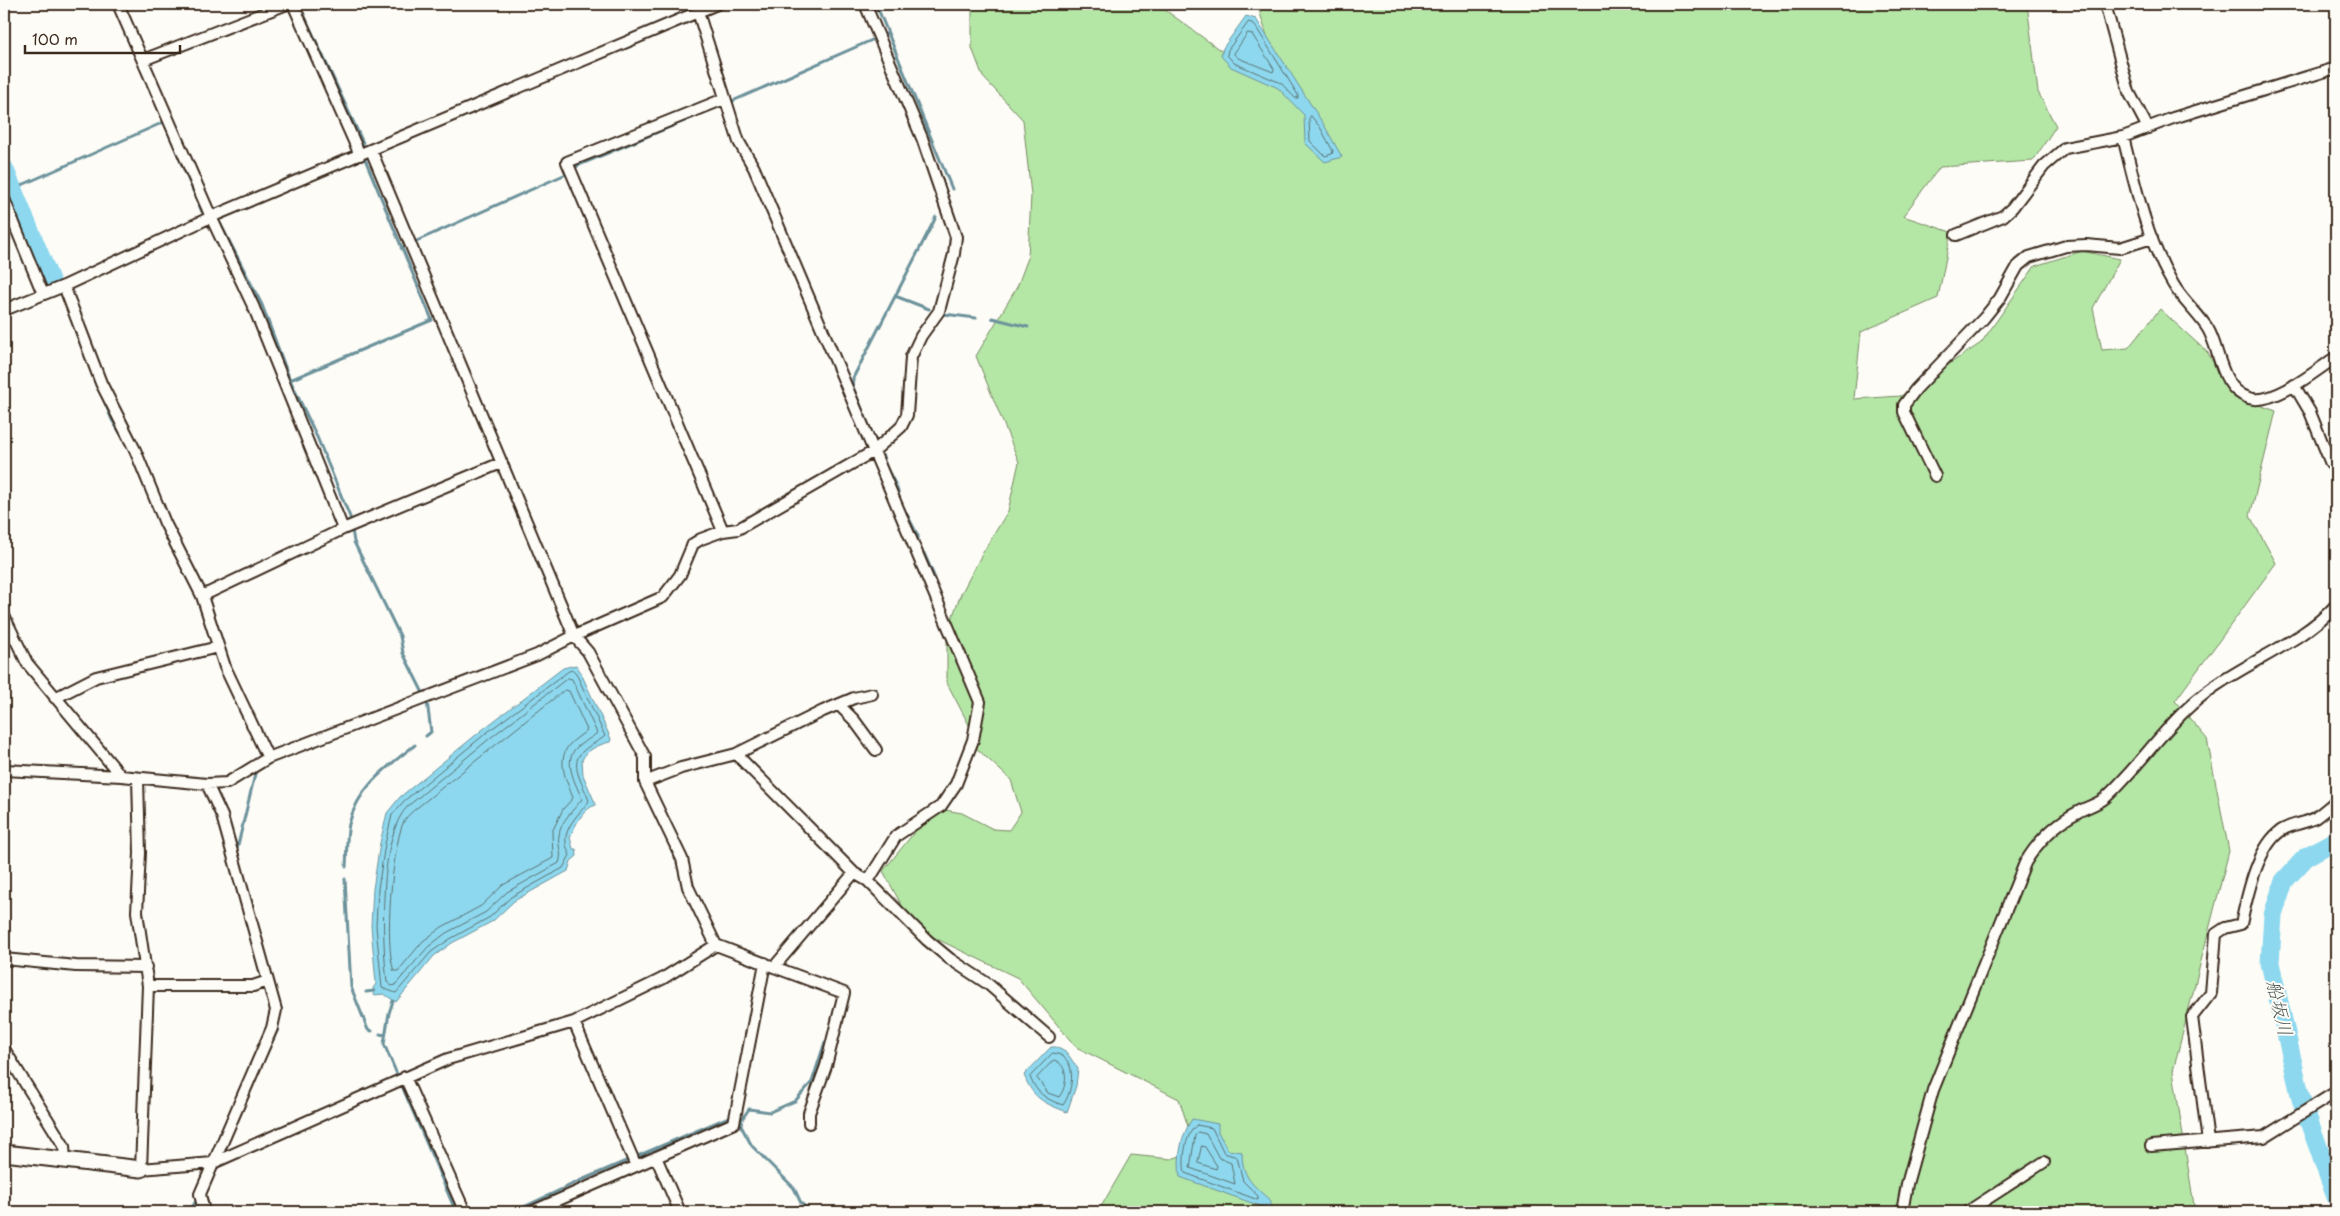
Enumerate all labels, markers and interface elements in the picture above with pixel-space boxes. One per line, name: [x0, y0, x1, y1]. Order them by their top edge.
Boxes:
scale bar: [25, 22, 180, 54]
text: 100 m: [32, 27, 78, 50]
water label: 船坂川: [2261, 977, 2301, 1039]

